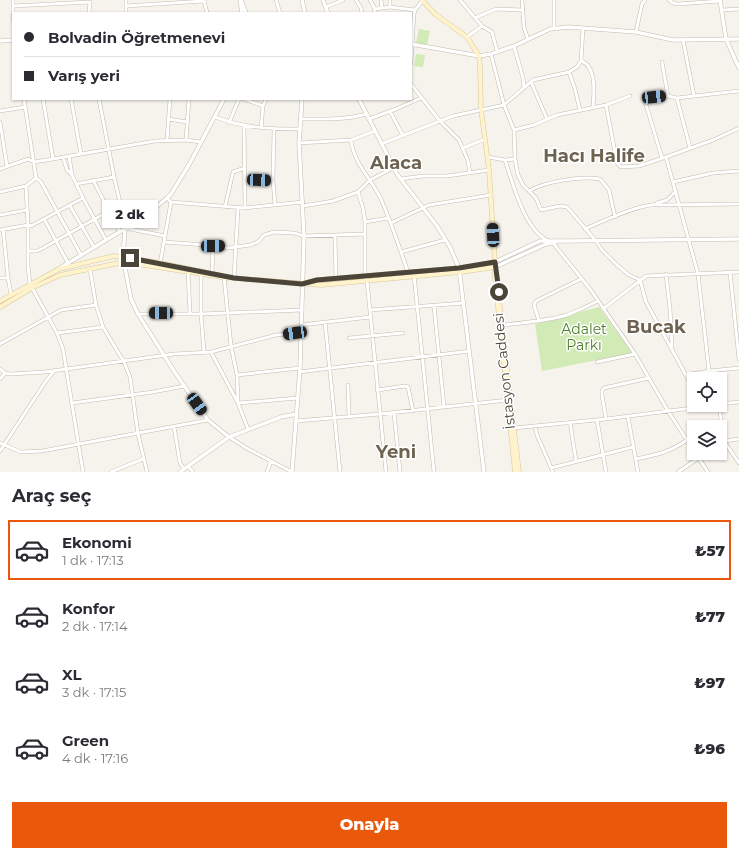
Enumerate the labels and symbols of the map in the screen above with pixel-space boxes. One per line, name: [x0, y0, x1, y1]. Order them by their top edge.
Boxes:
car: [641, 90, 667, 104]
district label: Hacı Halife: [543, 145, 645, 167]
district label: Alaca: [369, 152, 422, 174]
car: [247, 174, 271, 186]
callout: 2 dk: [102, 200, 158, 228]
car: [486, 223, 500, 247]
car: [201, 240, 225, 252]
route end: [121, 249, 139, 267]
route start: [490, 283, 508, 301]
car: [149, 307, 173, 319]
street label: İstasyon Caddesi: [489, 312, 519, 430]
district label: Bucak: [626, 316, 686, 338]
park label: Adalet Parkı: [561, 320, 607, 354]
car: [282, 325, 308, 341]
car: [185, 391, 209, 417]
district label: Yeni: [375, 441, 416, 463]

